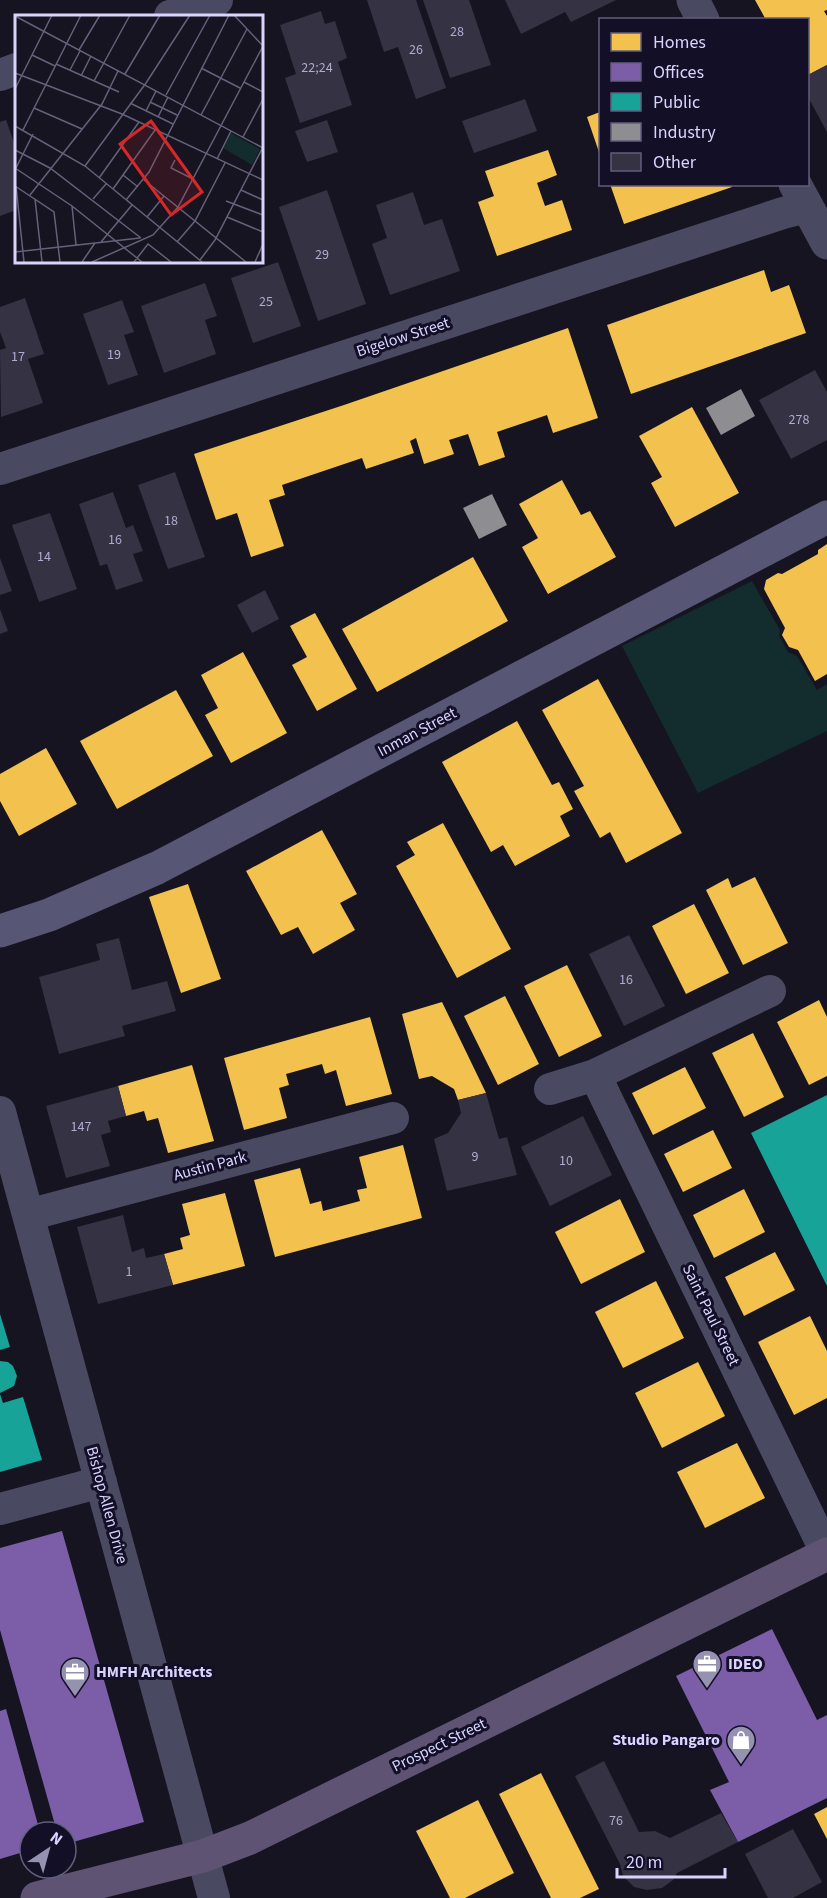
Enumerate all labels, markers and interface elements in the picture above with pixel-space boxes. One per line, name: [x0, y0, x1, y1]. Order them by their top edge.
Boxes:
inset map: [15, 15, 262, 262]
legend: [599, 18, 809, 186]
house number: 28: [450, 22, 464, 42]
text: Homes: [653, 30, 706, 55]
house number: 26: [409, 40, 423, 60]
house number: 22;24: [301, 58, 333, 78]
text: Offices: [653, 60, 704, 85]
text: Public: [653, 90, 700, 115]
text: Industry: [653, 120, 716, 145]
text: Other: [653, 150, 697, 175]
house number: 29: [315, 245, 329, 265]
house number: 25: [259, 292, 273, 312]
street label: Bigelow Street: [354, 311, 453, 362]
house number: 19: [107, 345, 121, 365]
house number: 17: [11, 347, 25, 367]
house number: 278: [789, 410, 809, 430]
house number: 18: [164, 511, 178, 531]
house number: 16: [108, 530, 122, 550]
house number: 14: [37, 547, 51, 567]
street label: Inman Street: [374, 702, 461, 762]
house number: 16: [619, 970, 633, 990]
house number: 147: [71, 1117, 91, 1137]
street label: Austin Park: [171, 1146, 249, 1186]
house number: 9: [472, 1147, 479, 1167]
house number: 10: [559, 1151, 573, 1171]
street label: Saint Paul Street: [677, 1261, 745, 1370]
house number: 1: [126, 1262, 133, 1282]
street label: Bishop Allen Drive: [81, 1444, 133, 1566]
office icon: IDEO: [691, 1648, 723, 1690]
place label: IDEO: [728, 1653, 763, 1675]
office icon: HMFH Architects: [59, 1656, 91, 1698]
place label: HMFH Architects: [96, 1661, 212, 1683]
street label: Prospect Street: [388, 1712, 490, 1777]
shop icon: Studio Pangaro: [725, 1724, 757, 1766]
place label: Studio Pangaro: [612, 1729, 720, 1751]
house number: 76: [609, 1811, 623, 1831]
north arrow: [18, 1820, 78, 1880]
text: N: [45, 1827, 67, 1851]
scale bar: [617, 1841, 725, 1879]
text: 20 m: [626, 1850, 662, 1875]

